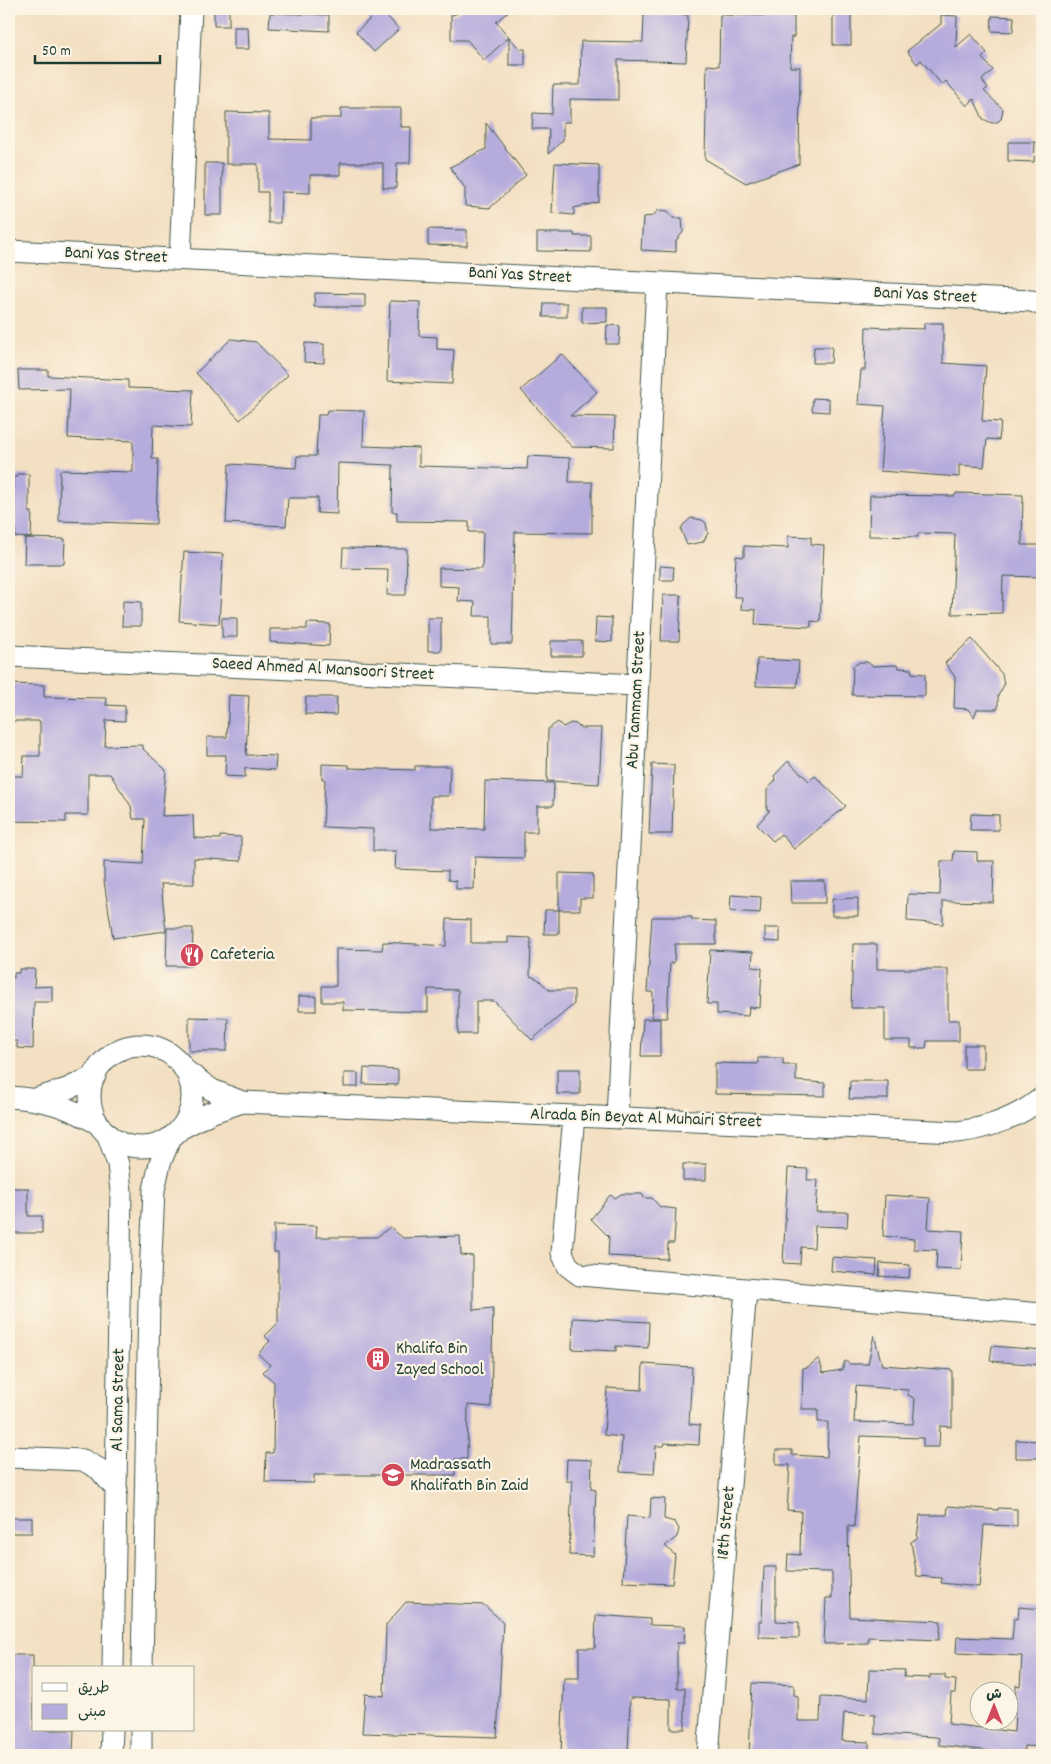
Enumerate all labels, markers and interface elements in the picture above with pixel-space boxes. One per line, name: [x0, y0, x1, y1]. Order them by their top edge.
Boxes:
scale bar: [35, 32, 160, 64]
text: 50 m: [42, 41, 71, 63]
street label: Bani Yas Street: [64, 241, 169, 271]
street label: Bani Yas Street: [468, 261, 573, 291]
street label: Bani Yas Street: [873, 281, 978, 311]
street label: Abu Tammam Street: [621, 630, 653, 770]
street label: Saeed Ahmed Al Mansoori Street: [211, 652, 435, 688]
restaurant icon: Cafeteria: [179, 942, 205, 968]
place label: Cafeteria: [210, 943, 275, 968]
street label: Alrada Bin Beyat Al Muhairi Street: [530, 1102, 763, 1136]
place label: Khalifa Bin Zayed School: [396, 1337, 485, 1383]
building icon: Khalifa Bin Zayed School: [365, 1346, 391, 1372]
street label: Al Sama Street: [106, 1348, 132, 1452]
place label: Madrassath Khalifath Bin Zaid: [410, 1453, 529, 1499]
school or university icon: Madrassath Khalifath Bin Zaid: [380, 1462, 406, 1488]
street label: 18th Street: [711, 1485, 743, 1561]
legend: [32, 1666, 195, 1732]
text: طريق: [78, 1678, 110, 1700]
north arrow: [968, 1682, 1018, 1732]
text: ش: [986, 1685, 1002, 1705]
text: مبنى: [78, 1702, 106, 1724]

